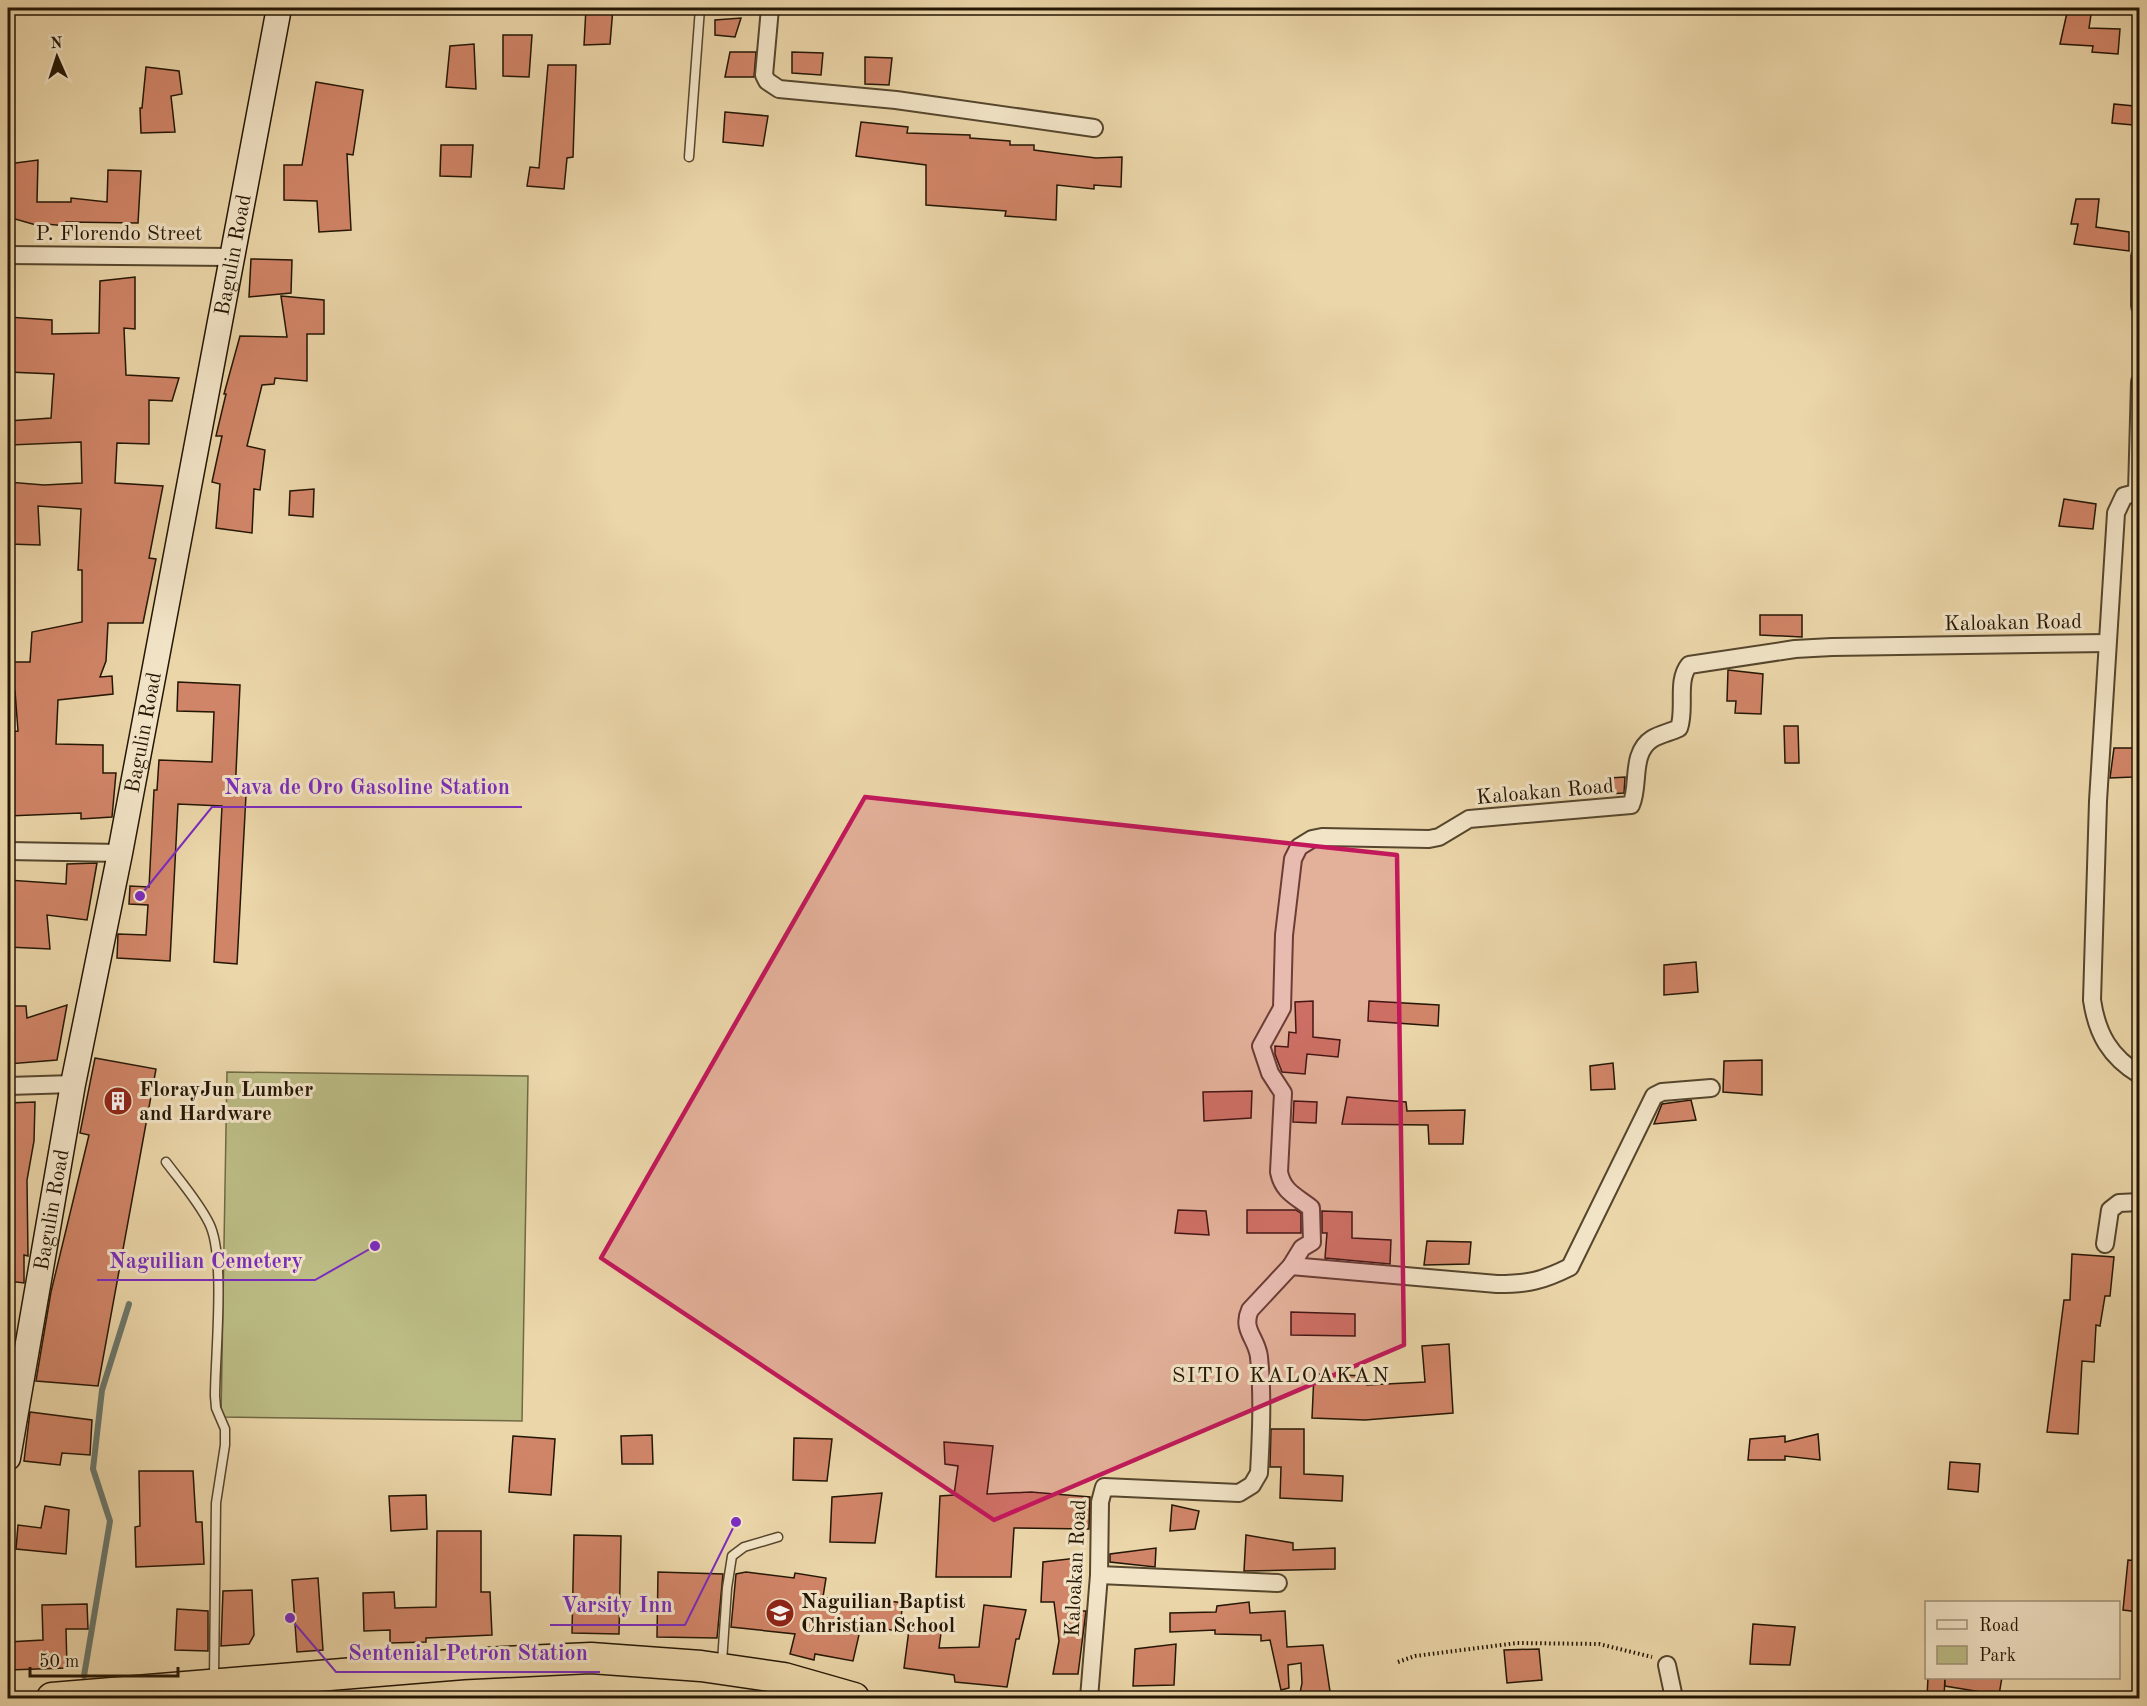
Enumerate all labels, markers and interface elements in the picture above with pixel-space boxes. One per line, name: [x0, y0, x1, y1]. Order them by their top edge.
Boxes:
north arrow: [27, 27, 87, 87]
text: N: [50, 36, 64, 52]
street label: Bagulin Road: [212, 193, 256, 317]
street label: P. Florendo Street: [36, 224, 202, 245]
street label: Kaloakan Road: [1944, 612, 2082, 635]
street label: Bagulin Road: [122, 670, 166, 795]
callout: Nava de Oro Gasoline Station: [212, 767, 522, 807]
street label: Kaloakan Road: [1475, 776, 1615, 809]
text: Nava de Oro Gasoline Station: [224, 777, 510, 799]
place label: FlorayJun Lumber and Hardware: [139, 1080, 313, 1125]
building icon: FlorayJun Lumber and Hardware: [102, 1085, 134, 1117]
street label: Bagulin Road: [32, 1148, 73, 1272]
callout: Naguilian Cemetery: [97, 1240, 315, 1280]
text: Naguilian Cemetery: [109, 1251, 303, 1273]
district label: SITIO KALOAKAN: [1172, 1365, 1390, 1387]
street label: Kaloakan Road: [1062, 1499, 1091, 1638]
callout: Varsity Inn: [550, 1585, 685, 1625]
place label: Naguilian Baptist Christian School: [801, 1592, 966, 1637]
text: Varsity Inn: [561, 1595, 673, 1617]
school or university icon: Naguilian Baptist Christian School: [764, 1597, 796, 1629]
legend: [1925, 1601, 2120, 1679]
text: Road: [1979, 1617, 2019, 1635]
callout: Sentenial Petron Station: [336, 1632, 600, 1672]
scale bar: [30, 1640, 178, 1678]
text: Sentenial Petron Station: [348, 1643, 588, 1665]
text: Park: [1979, 1647, 2016, 1665]
text: 50 m: [39, 1653, 79, 1671]

